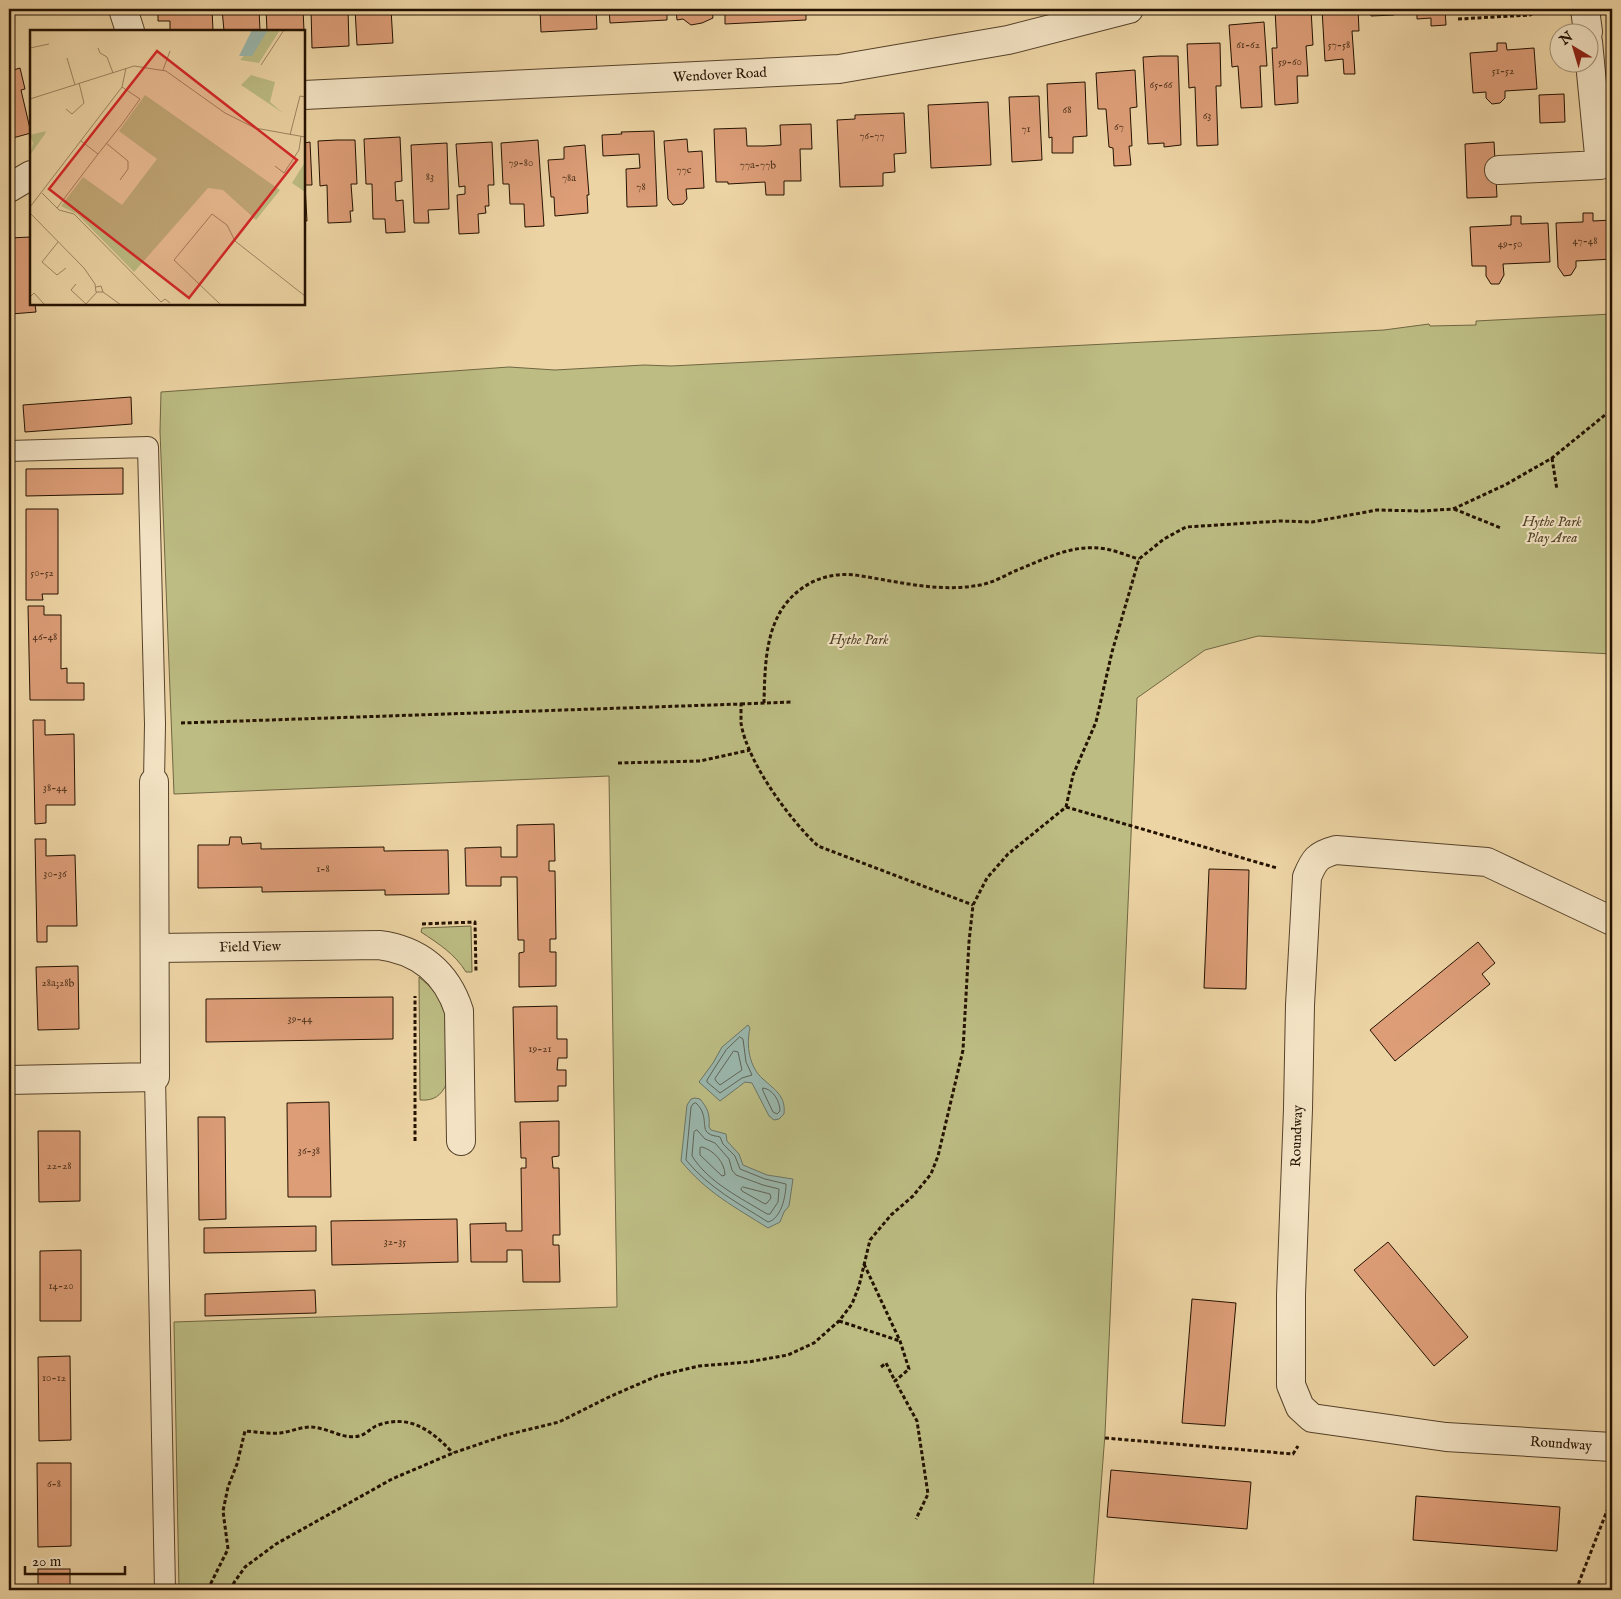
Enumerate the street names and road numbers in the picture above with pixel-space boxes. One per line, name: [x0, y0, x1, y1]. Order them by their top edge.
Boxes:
street label: Wendover Road: [673, 64, 768, 86]
street label: Field View: [219, 937, 282, 957]
street label: Roundway: [1287, 1105, 1307, 1167]
street label: Roundway: [1529, 1433, 1593, 1455]

